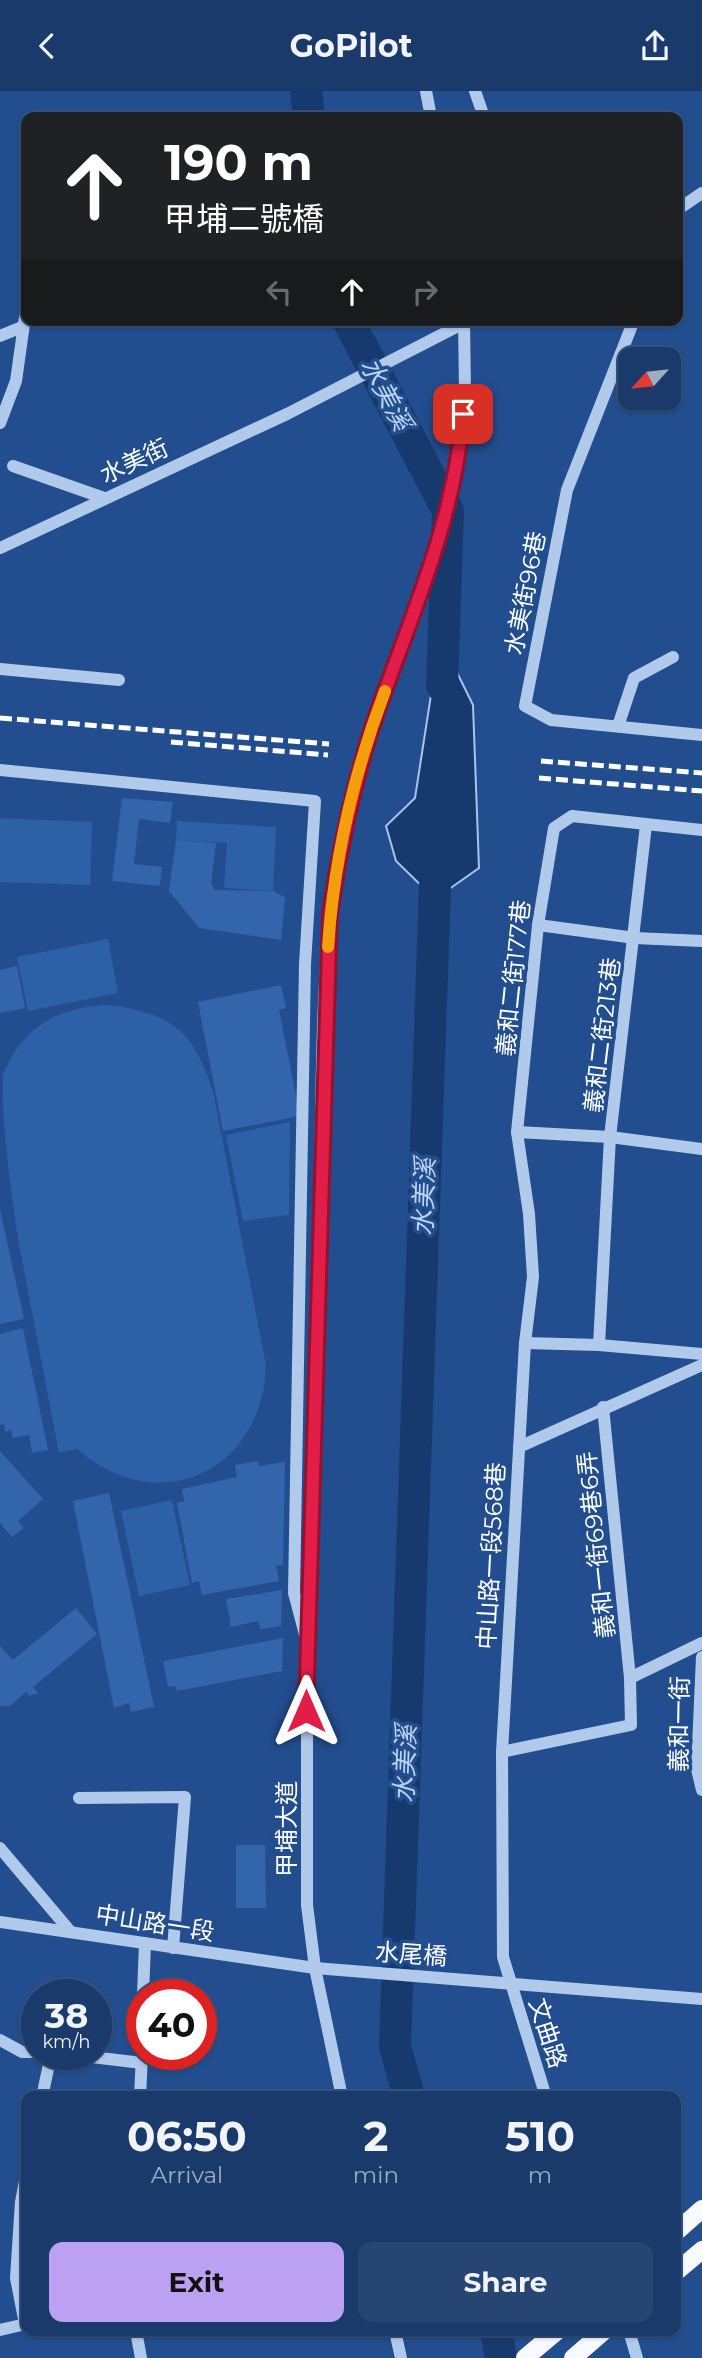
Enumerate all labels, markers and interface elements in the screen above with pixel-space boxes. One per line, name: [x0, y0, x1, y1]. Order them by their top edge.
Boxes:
text: GoPilot: [289, 26, 413, 65]
icon: back: [28, 27, 66, 65]
icon: share: [636, 27, 674, 65]
text: 190 m: [164, 133, 313, 192]
icon: ahead: [49, 140, 140, 231]
text: 甲埔二號橋: [164, 199, 324, 238]
icon: left: [260, 273, 298, 311]
icon: ahead: [333, 273, 371, 311]
icon: right: [406, 273, 444, 311]
north arrow: [618, 347, 681, 409]
map controls: [618, 347, 681, 410]
water label: 水美溪: [354, 352, 420, 439]
pin: [433, 384, 493, 444]
icon: arrive: [444, 395, 482, 433]
street label: 水美街: [95, 433, 173, 489]
street label: 水美街96巷: [499, 529, 551, 657]
street label: 義和二街177巷: [490, 898, 536, 1058]
street label: 義和二街213巷: [578, 956, 626, 1114]
water label: 水美溪: [407, 1153, 441, 1237]
street label: 義和一街69巷6弄: [572, 1450, 620, 1640]
street label: 中山路一段568巷: [472, 1462, 510, 1650]
position arrow: [269, 1674, 343, 1748]
street label: 義和一街: [664, 1676, 694, 1772]
water label: 水美溪: [388, 1720, 422, 1804]
street label: 甲埔大道: [272, 1781, 301, 1877]
street label: 中山路一段: [93, 1899, 217, 1947]
street label: 水尾橋: [374, 1937, 448, 1971]
speed limit sign: 40: [126, 1979, 217, 2070]
text: 38: [45, 1994, 88, 2037]
street label: 文曲路: [523, 1994, 573, 2072]
text: km/h: [42, 2031, 91, 2053]
text: 06:50: [127, 2110, 247, 2162]
text: 2: [364, 2110, 388, 2162]
text: 510: [505, 2110, 575, 2162]
text: Arrival: [151, 2161, 223, 2189]
text: min: [353, 2161, 399, 2189]
text: m: [528, 2161, 552, 2189]
button: Exit: [49, 2242, 344, 2322]
button: Share: [358, 2242, 653, 2322]

